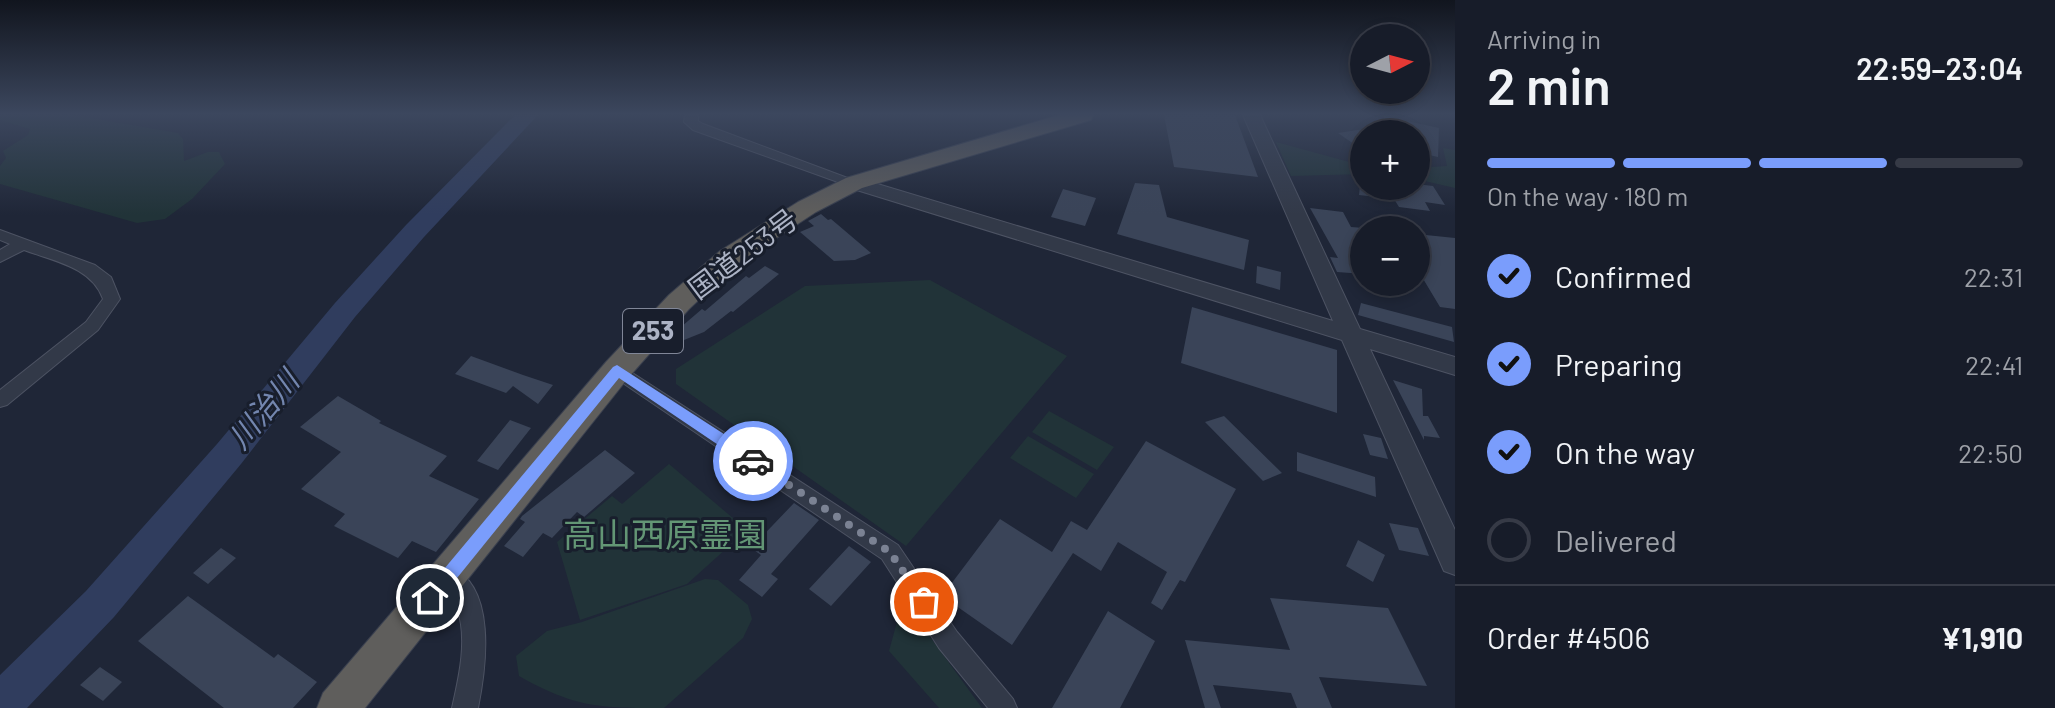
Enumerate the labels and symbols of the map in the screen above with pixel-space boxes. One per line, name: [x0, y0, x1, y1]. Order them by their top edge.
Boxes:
north arrow: [1350, 24, 1430, 104]
street label: 国道253号: [681, 201, 804, 305]
road number: 253: [623, 309, 683, 353]
water label: 川治川: [220, 360, 307, 455]
courier: [713, 421, 793, 501]
park label: 高山西原霊園: [563, 513, 767, 554]
pin: [396, 564, 464, 632]
pin: [890, 568, 958, 636]

